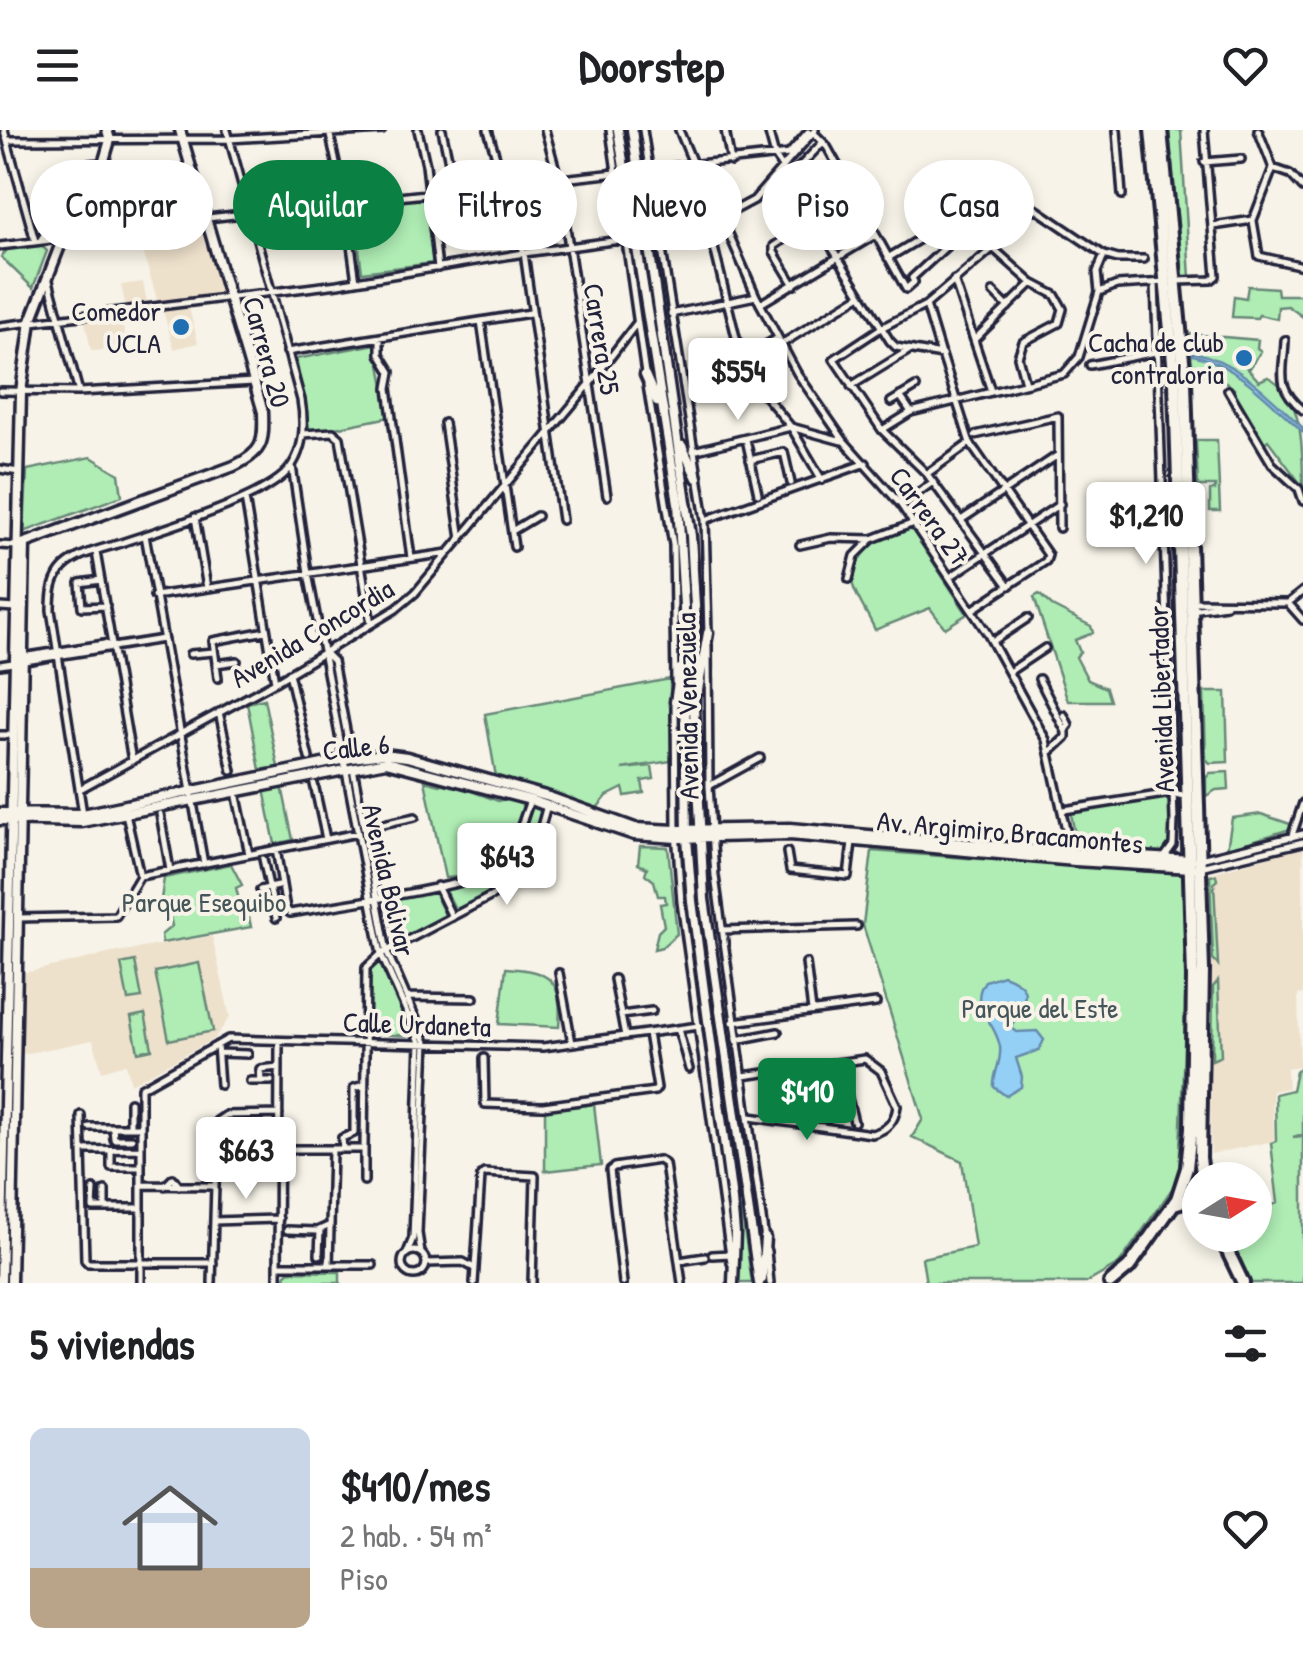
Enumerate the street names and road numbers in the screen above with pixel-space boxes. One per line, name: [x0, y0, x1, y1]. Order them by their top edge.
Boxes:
street label: Carrera 25: [574, 281, 630, 398]
street label: Carrera 20: [234, 293, 300, 411]
street label: Carrera 27: [881, 459, 979, 573]
street label: Avenida Concordia: [224, 569, 401, 697]
street label: Avenida Libertador: [1139, 605, 1183, 793]
street label: Avenida Venezuela: [666, 612, 708, 800]
street label: Calle 6: [321, 725, 391, 769]
street label: Avenida Bolivar: [353, 800, 425, 960]
street label: Av. Argimiro Bracamontes: [876, 801, 1144, 863]
street label: Calle Urdaneta: [342, 1002, 492, 1046]

